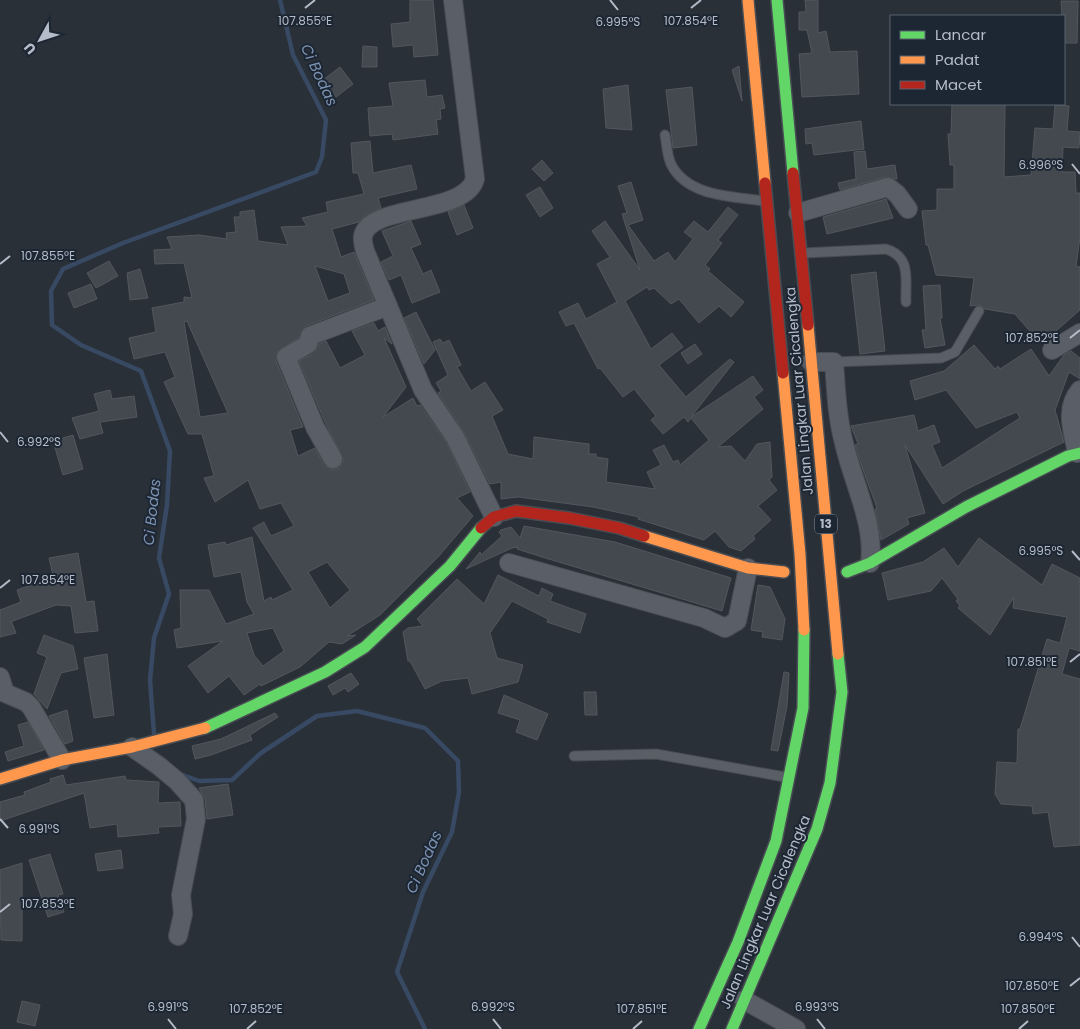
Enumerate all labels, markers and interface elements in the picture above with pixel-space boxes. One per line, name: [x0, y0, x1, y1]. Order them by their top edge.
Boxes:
text: 107.855°E: [278, 12, 332, 29]
text: 107.854°E: [664, 12, 718, 29]
text: 6.995°S: [596, 13, 640, 30]
north arrow: [15, 15, 65, 65]
legend: [890, 15, 1065, 105]
text: Lancar: [935, 24, 986, 45]
text: U: [19, 38, 41, 59]
water label: Ci Bodas: [296, 40, 343, 110]
text: Padat: [935, 49, 980, 70]
text: Macet: [935, 74, 982, 95]
text: 6.996°S: [1019, 156, 1063, 173]
text: 107.855°E: [21, 247, 75, 264]
street label: Jalan Lingkar Luar Cicalengka: [780, 286, 818, 496]
text: 107.852°E: [1005, 329, 1059, 346]
text: 6.992°S: [17, 433, 61, 450]
water label: Ci Bodas: [138, 478, 165, 546]
road number: 13: [815, 514, 837, 534]
text: 6.995°S: [1019, 542, 1063, 559]
text: 107.854°E: [21, 571, 75, 588]
text: 107.851°E: [1007, 653, 1057, 670]
street label: Jalan Lingkar Luar Cicalengka: [715, 812, 815, 1012]
text: 6.991°S: [18, 820, 60, 837]
water label: Ci Bodas: [400, 827, 447, 897]
text: 107.853°E: [21, 895, 75, 912]
text: 6.994°S: [1019, 928, 1063, 945]
text: 107.850°E: [1005, 977, 1059, 994]
text: 6.991°S: [147, 998, 189, 1015]
text: 6.992°S: [471, 998, 515, 1015]
text: 6.993°S: [795, 998, 839, 1015]
text: 107.852°E: [229, 1000, 283, 1017]
text: 107.851°E: [617, 1000, 667, 1017]
text: 107.850°E: [1001, 1000, 1055, 1017]

